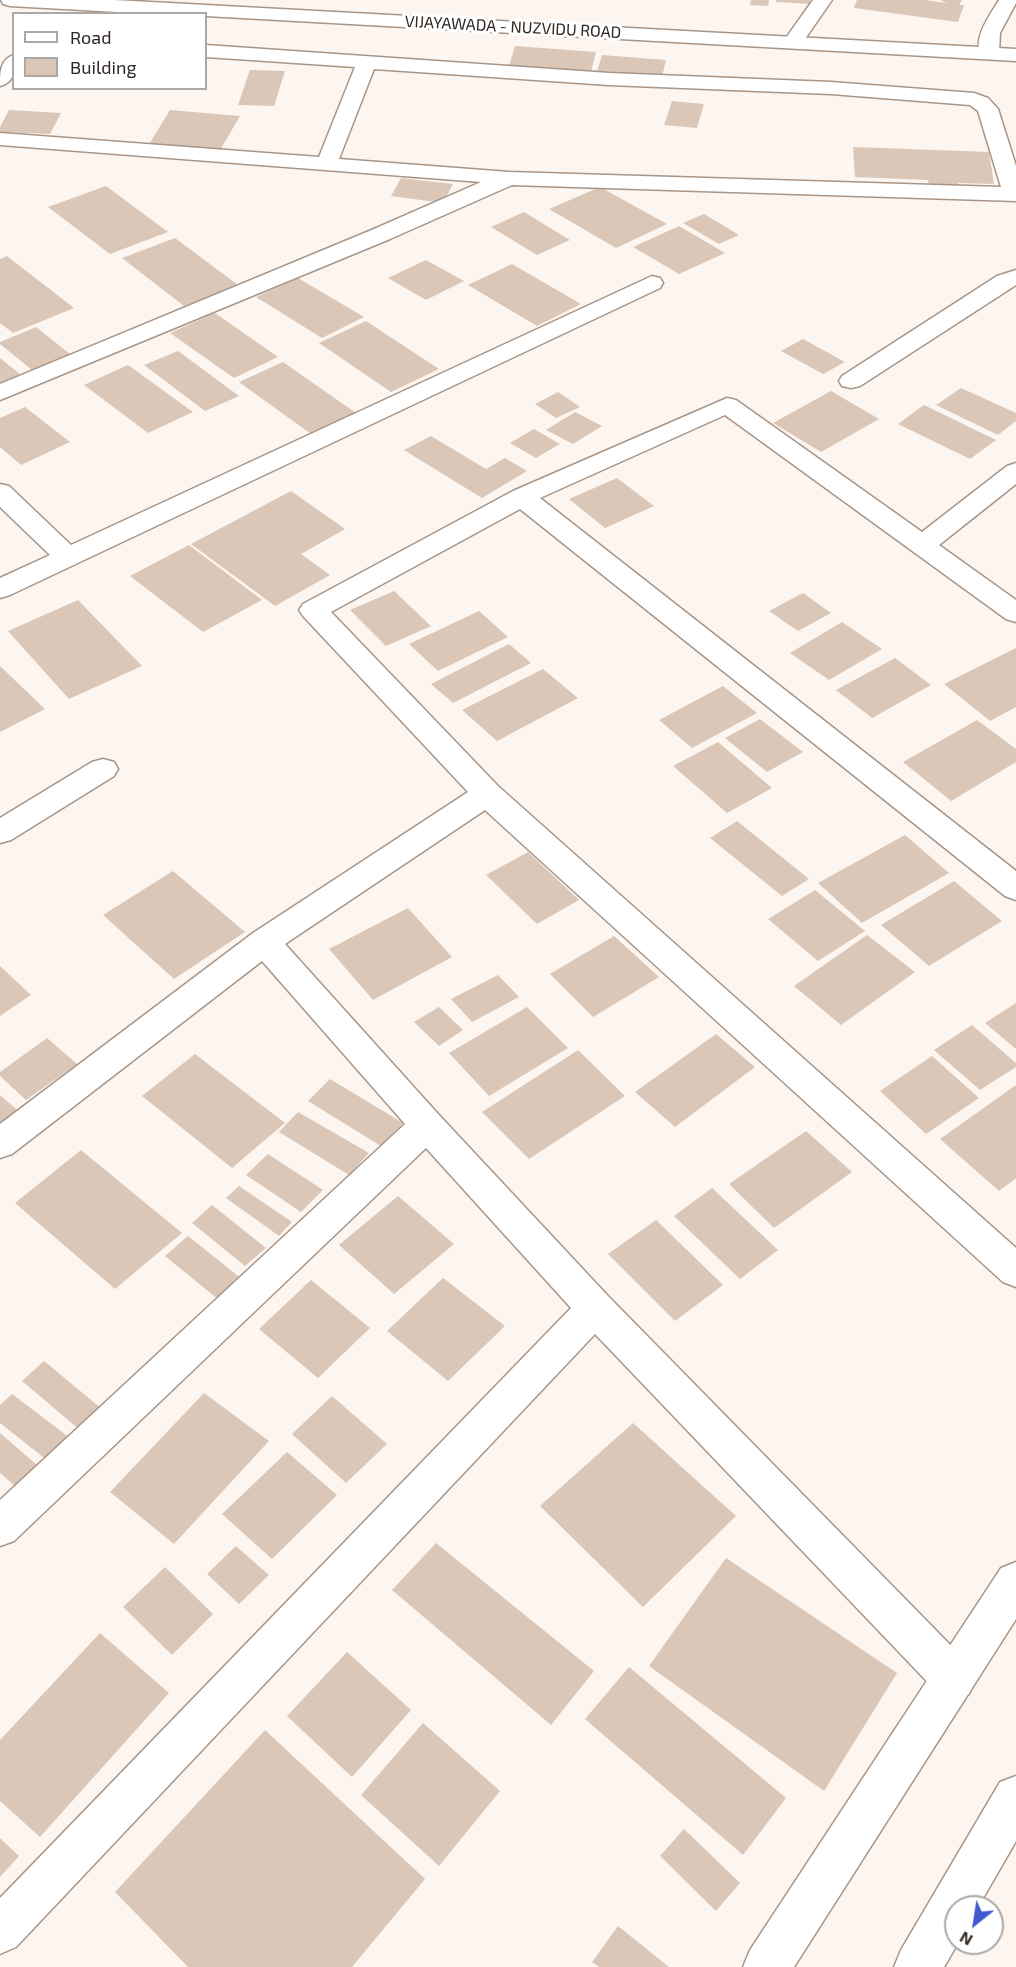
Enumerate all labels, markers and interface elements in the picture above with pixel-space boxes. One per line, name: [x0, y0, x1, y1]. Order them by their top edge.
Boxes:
legend: [12, 12, 207, 90]
street label: VIJAYAWADA - NUZVIDU ROAD: [404, 12, 622, 42]
text: Road: [70, 26, 111, 48]
text: Building: [70, 56, 137, 78]
north arrow: [944, 1895, 1004, 1955]
text: N: [956, 1928, 976, 1950]

